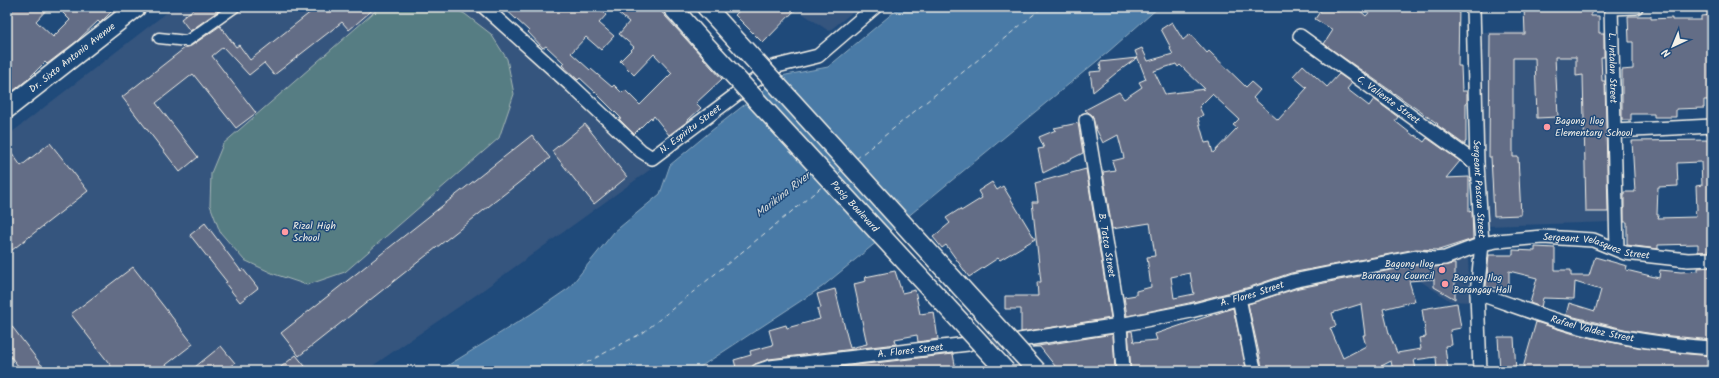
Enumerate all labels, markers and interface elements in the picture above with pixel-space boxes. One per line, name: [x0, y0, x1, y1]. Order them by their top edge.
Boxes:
street label: Dr. Sixto Antonio Avenue: [26, 18, 119, 97]
north arrow: [1653, 26, 1693, 66]
street label: L. Intalan Street: [1604, 32, 1621, 104]
text: N: [1658, 44, 1676, 61]
street label: C. Valiente Street: [1353, 71, 1423, 128]
street label: N. Espiritu Street: [656, 100, 725, 158]
place label: Bagong Ilog Elementary School: [1555, 113, 1633, 141]
marker: Bagong Ilog Elementary School: [1542, 122, 1552, 132]
street label: Sergeant Pascua Street: [1468, 140, 1490, 238]
water label: Marikina River: [752, 166, 816, 222]
street label: Pasig Boulevard: [826, 177, 883, 237]
street label: B. Tatco Street: [1094, 212, 1120, 279]
place label: Rizal High School: [293, 218, 336, 246]
marker: Rizal High School: [280, 227, 290, 237]
street label: Sergeant Velasquez Street: [1542, 229, 1651, 264]
place label: Bagong Ilog Barangay Council: [1362, 256, 1435, 284]
marker: Bagong Ilog Barangay Council: [1437, 265, 1447, 275]
place label: Bagong Ilog Barangay Hall: [1453, 270, 1512, 298]
street label: A. Flores Street: [1218, 277, 1286, 311]
marker: Bagong Ilog Barangay Hall: [1440, 279, 1450, 289]
street label: Rafael Valdez Street: [1548, 311, 1636, 347]
street label: A. Flores Street: [877, 339, 944, 362]

